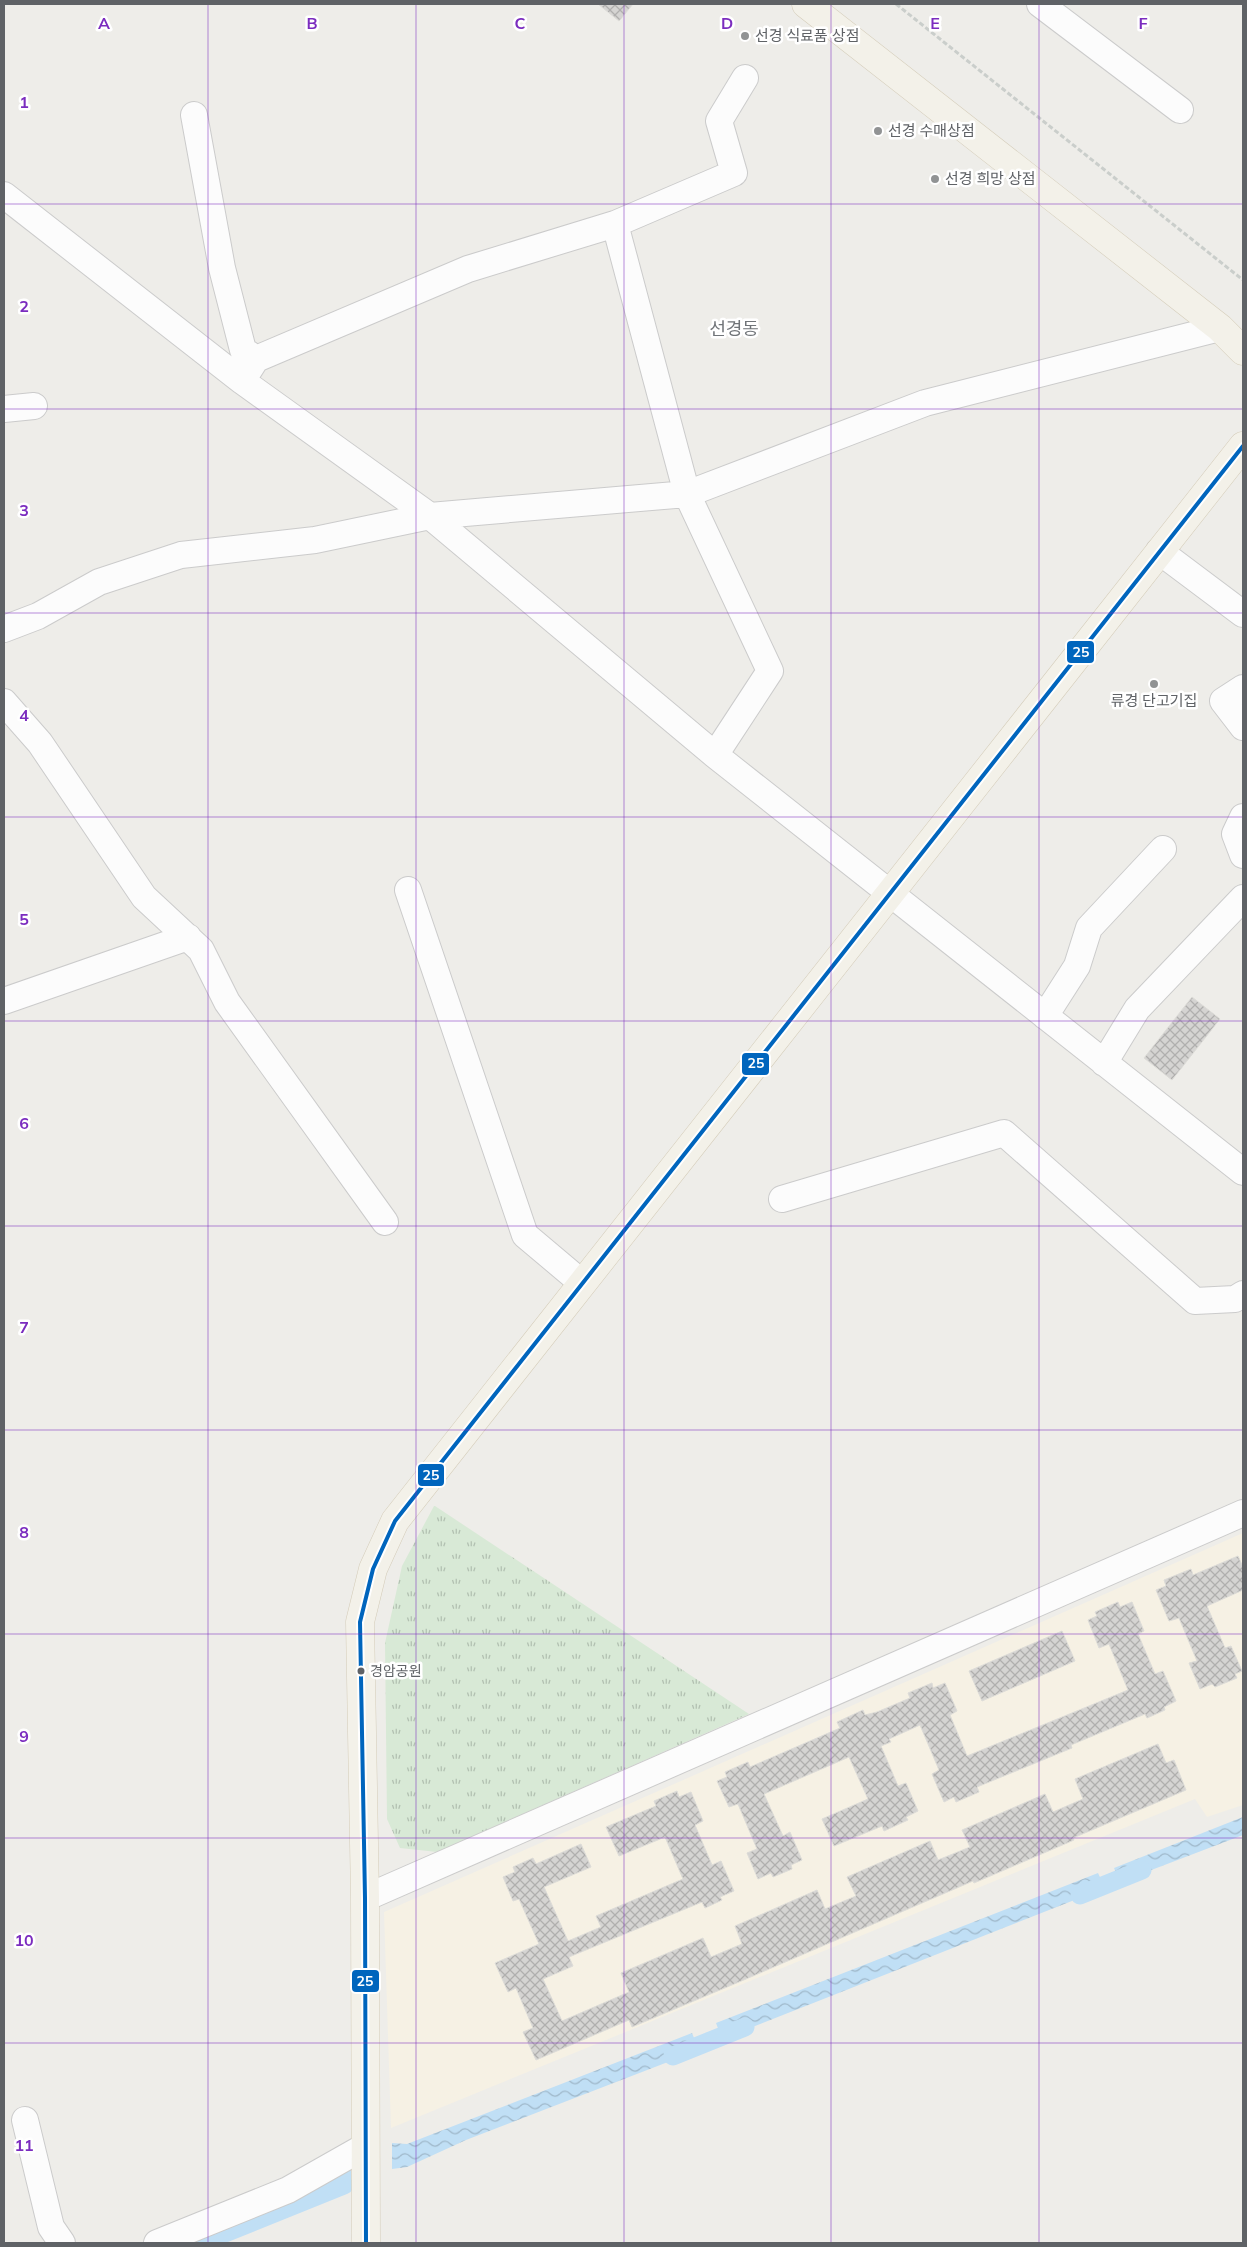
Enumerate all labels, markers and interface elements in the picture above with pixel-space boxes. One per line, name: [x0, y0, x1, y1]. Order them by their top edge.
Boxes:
text: A: [98, 13, 110, 33]
text: B: [306, 13, 318, 33]
text: C: [515, 13, 526, 33]
text: D: [721, 13, 733, 33]
text: E: [930, 13, 940, 33]
text: F: [1138, 13, 1148, 33]
place label: 선경 식료품 상점: [755, 26, 859, 45]
marker: 선경 식료품 상점: [739, 30, 751, 42]
text: 1: [19, 92, 29, 112]
place label: 선경 수매상점: [888, 121, 975, 140]
marker: 선경 수매상점: [872, 125, 884, 137]
place label: 선경 희망 상점: [945, 169, 1036, 188]
marker: 선경 희망 상점: [929, 173, 941, 185]
text: 2: [19, 296, 29, 316]
district label: 선경동: [709, 317, 759, 340]
text: 3: [19, 500, 29, 520]
line badge: 25: [1066, 640, 1095, 664]
text: 25: [1073, 643, 1089, 661]
marker: 류경 단고기집: [1148, 678, 1160, 690]
place label: 류경 단고기집: [1111, 691, 1197, 710]
text: 4: [19, 705, 29, 725]
text: 5: [19, 909, 29, 929]
line badge: 25: [741, 1052, 770, 1076]
text: 25: [748, 1054, 764, 1072]
text: 6: [19, 1113, 29, 1133]
text: 7: [19, 1317, 29, 1337]
line badge: 25: [417, 1463, 445, 1487]
text: 25: [423, 1466, 439, 1484]
text: 8: [19, 1522, 29, 1542]
place label: 경암공원: [370, 1662, 422, 1680]
marker: 경암공원: [356, 1666, 366, 1676]
text: 9: [19, 1726, 29, 1746]
text: 10: [14, 1930, 34, 1950]
line badge: 25: [351, 1969, 380, 1993]
text: 25: [357, 1972, 373, 1990]
text: 11: [14, 2135, 34, 2155]

